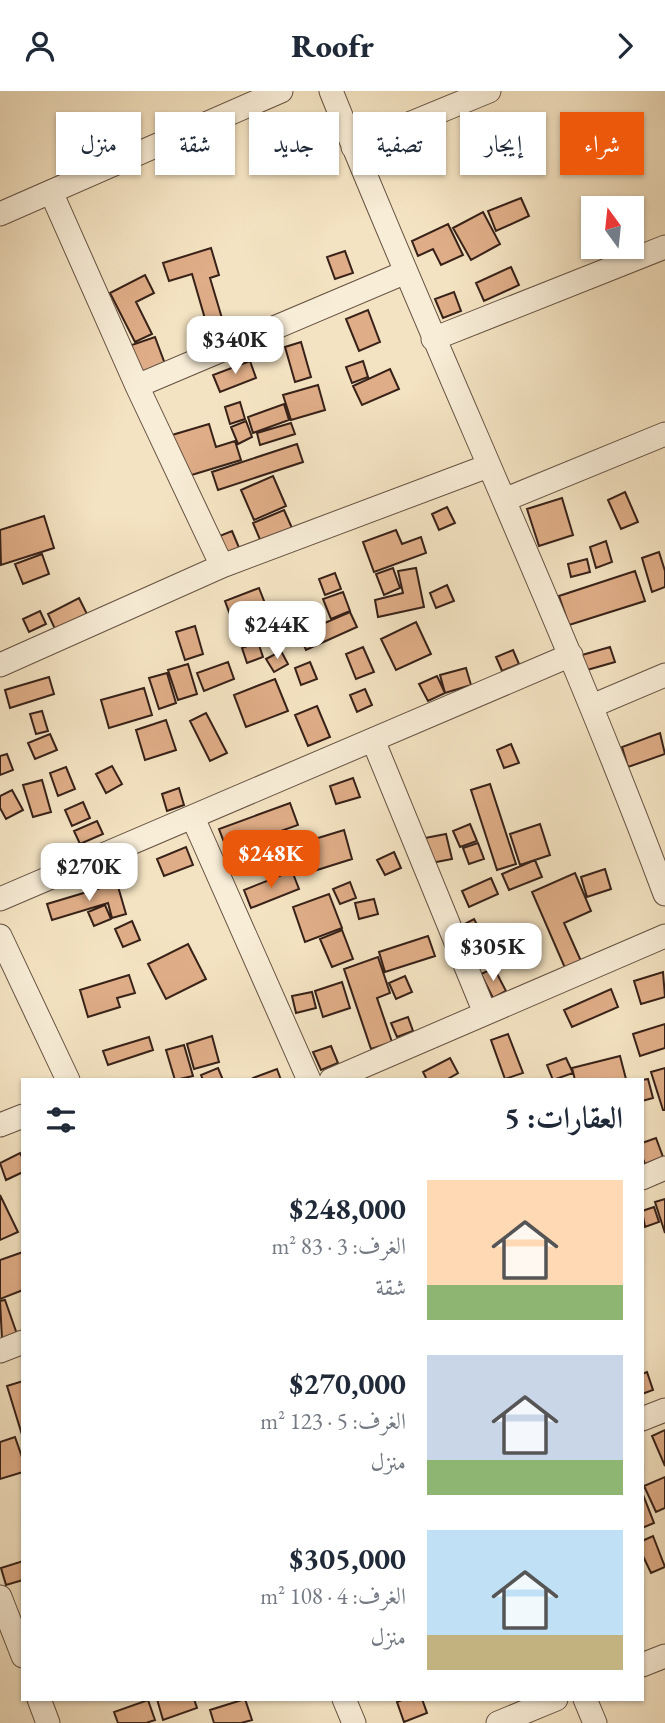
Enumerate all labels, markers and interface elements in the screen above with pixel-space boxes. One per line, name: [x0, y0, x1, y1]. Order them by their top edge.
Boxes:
text: Roofr: [291, 25, 374, 67]
icon: person: [21, 27, 59, 65]
icon: forward: [606, 27, 644, 65]
chip: منزل: [56, 112, 141, 175]
chip: شقة: [155, 112, 235, 175]
chip: جديد: [249, 112, 339, 175]
chip: تصفية: [353, 112, 446, 175]
chip: إيجار: [460, 112, 546, 175]
chip: شراء: [560, 112, 644, 175]
north arrow: [581, 196, 644, 259]
map controls: [581, 196, 644, 259]
pin: $340K: [186, 317, 284, 376]
text: $340K: [203, 324, 267, 354]
pin: $244K: [228, 601, 326, 661]
text: $244K: [245, 609, 309, 639]
pin: $248K: [222, 831, 320, 890]
text: $248K: [239, 838, 303, 868]
pin: $270K: [40, 843, 138, 903]
text: $270K: [57, 851, 121, 881]
pin: $305K: [444, 923, 542, 983]
text: $305K: [461, 931, 525, 961]
text: العقارات: 5: [504, 1098, 623, 1137]
icon: filters: [42, 1101, 80, 1139]
text: $248,000: [290, 1189, 406, 1228]
icon: home: [483, 1208, 567, 1292]
text: الغرف: 3 · 83 m²: [271, 1231, 406, 1261]
text: شقة: [376, 1272, 406, 1302]
text: $270,000: [290, 1364, 406, 1403]
icon: home: [483, 1383, 567, 1467]
text: الغرف: 5 · 123 m²: [260, 1406, 406, 1436]
text: منزل: [371, 1447, 406, 1477]
text: $305,000: [290, 1539, 406, 1578]
icon: home: [483, 1558, 567, 1642]
text: الغرف: 4 · 108 m²: [260, 1581, 406, 1611]
text: منزل: [371, 1622, 406, 1652]

